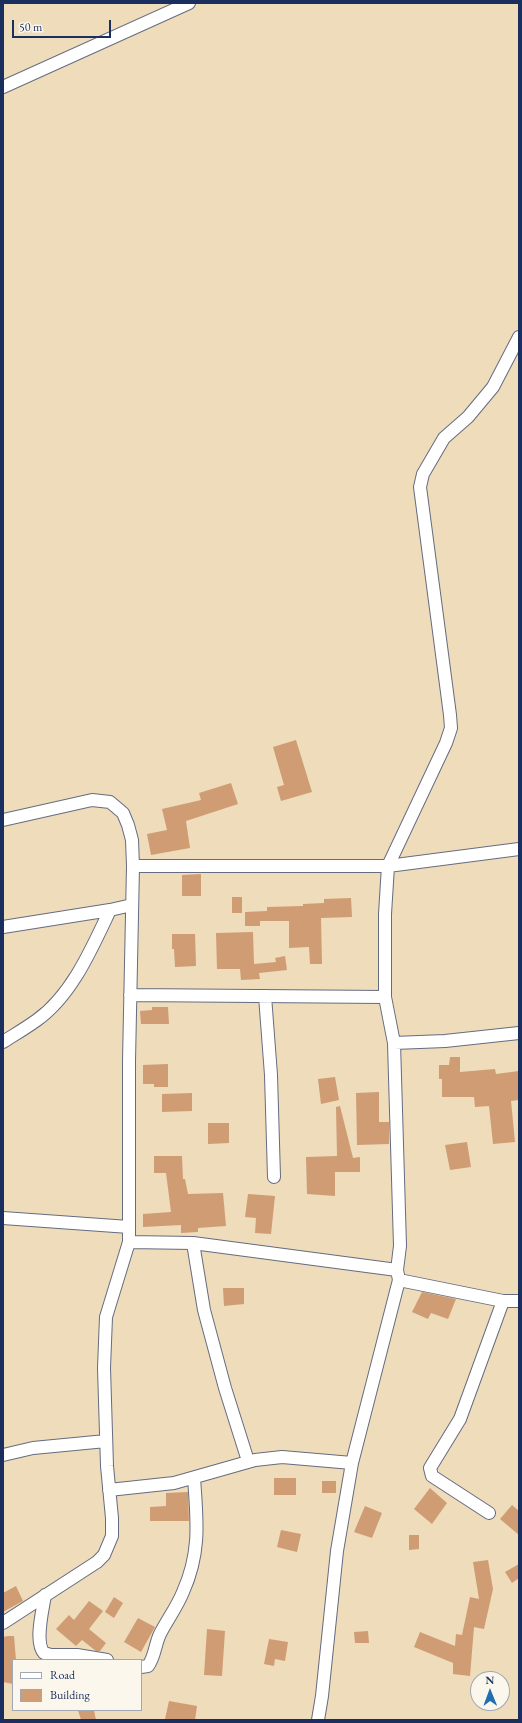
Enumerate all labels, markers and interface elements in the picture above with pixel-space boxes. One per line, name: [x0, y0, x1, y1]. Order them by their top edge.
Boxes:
scale bar: [14, 12, 113, 38]
text: 50 m: [19, 19, 42, 35]
legend: [12, 1659, 142, 1711]
text: Road: [50, 1667, 75, 1683]
north arrow: [470, 1671, 510, 1711]
text: N: [485, 1673, 494, 1687]
text: Building: [50, 1687, 90, 1703]

